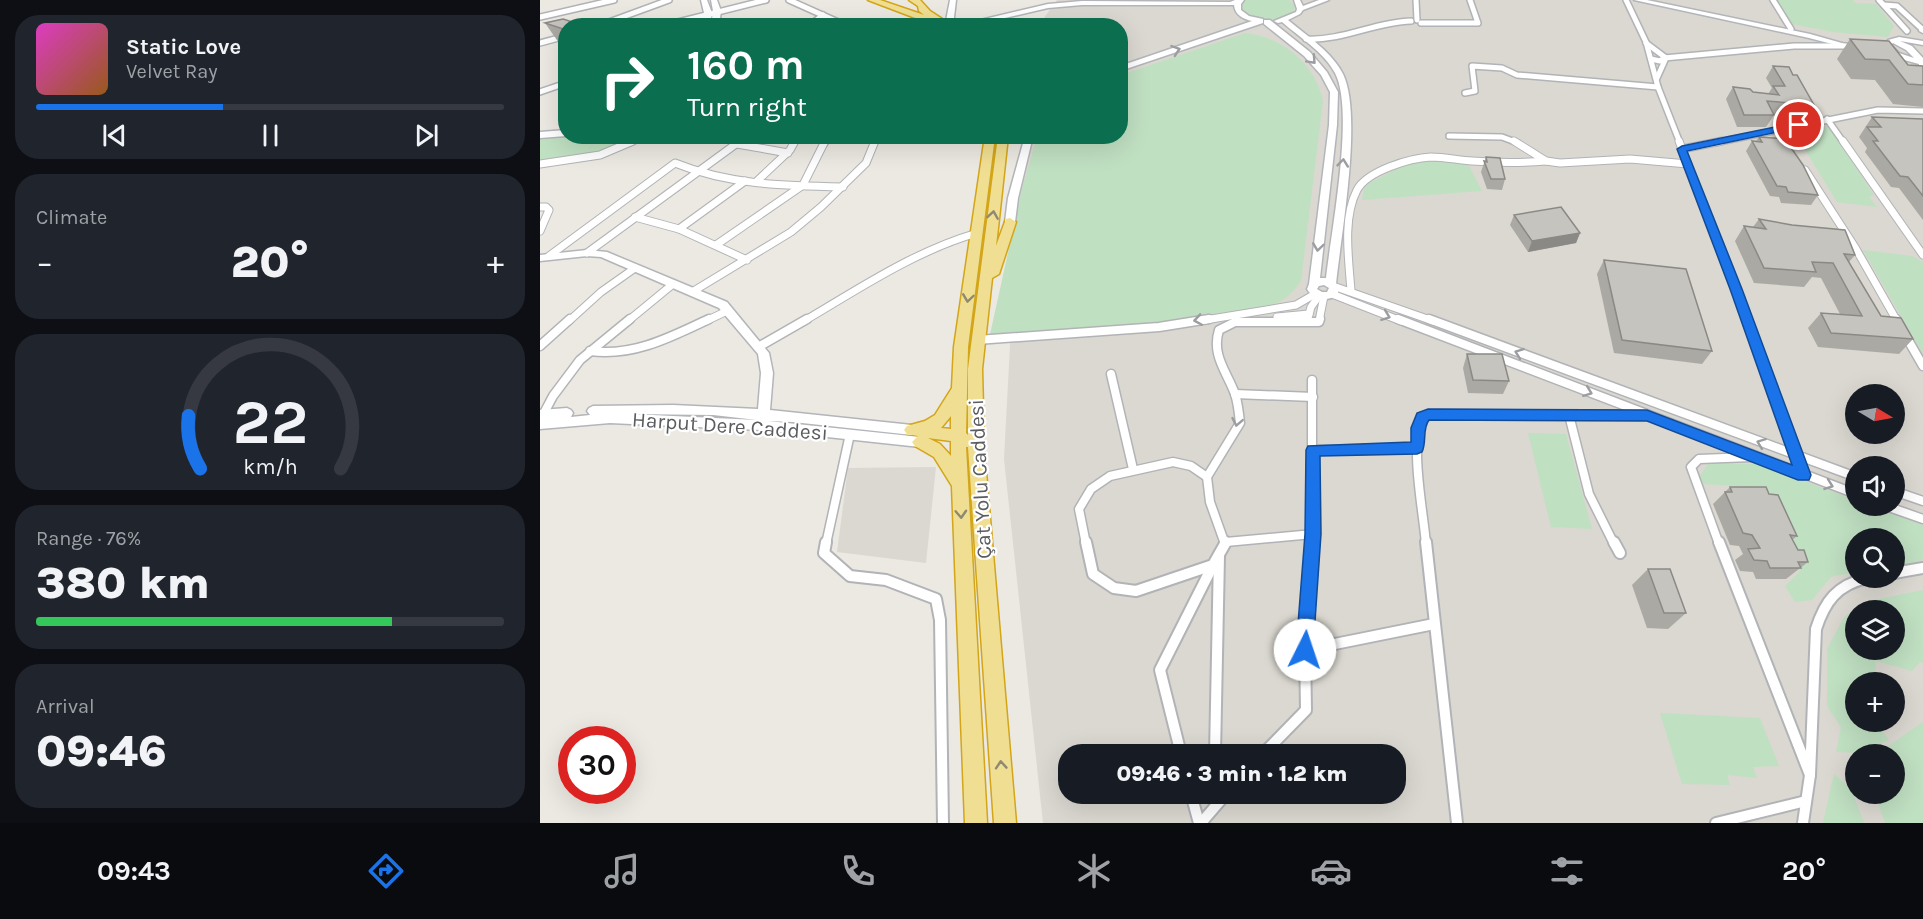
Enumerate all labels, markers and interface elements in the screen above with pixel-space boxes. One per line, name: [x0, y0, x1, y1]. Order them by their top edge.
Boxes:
text: Static Love: [126, 34, 241, 60]
text: 160 m: [687, 40, 805, 90]
icon: right: [588, 42, 666, 120]
one-way arrow: [1170, 45, 1181, 58]
one-way arrow: [1305, 53, 1316, 64]
text: Velvet Ray: [126, 60, 218, 83]
text: Turn right: [687, 91, 807, 123]
pin: [1773, 99, 1824, 150]
icon: arrive: [1782, 108, 1815, 141]
icon: previous: [98, 119, 131, 152]
icon: pause: [254, 119, 287, 152]
icon: next: [410, 119, 443, 152]
one-way arrow: [1336, 159, 1349, 168]
text: Climate: [36, 206, 107, 229]
one-way arrow: [987, 210, 999, 220]
text: 20°: [231, 236, 309, 288]
one-way arrow: [1313, 242, 1325, 252]
text: −: [36, 243, 53, 281]
text: +: [487, 243, 504, 281]
one-way arrow: [962, 294, 974, 303]
one-way arrow: [1380, 309, 1391, 321]
one-way arrow: [1193, 314, 1203, 326]
one-way arrow: [1514, 347, 1525, 360]
north arrow: [1845, 384, 1905, 444]
map controls: [1845, 384, 1905, 804]
one-way arrow: [1582, 385, 1593, 398]
text: 22: [232, 386, 308, 459]
street label: Çat Yolu Caddesi: [964, 399, 996, 559]
street label: Harput Dere Caddesi: [631, 407, 829, 445]
one-way arrow: [1232, 417, 1244, 427]
one-way arrow: [1756, 437, 1767, 450]
text: km/h: [243, 454, 297, 479]
button: sound: [1845, 456, 1905, 516]
one-way arrow: [1823, 477, 1834, 490]
one-way arrow: [955, 509, 968, 518]
text: Range · 76%: [36, 527, 141, 550]
button: search: [1845, 528, 1905, 588]
text: 380 km: [36, 557, 210, 609]
button: layers: [1845, 600, 1905, 660]
position arrow: [1273, 618, 1337, 682]
button: +: [1845, 672, 1905, 732]
text: Arrival: [36, 695, 95, 718]
text: 09:46: [36, 725, 167, 777]
speed limit sign: 30: [558, 726, 636, 804]
button: −: [1845, 744, 1905, 804]
one-way arrow: [994, 760, 1007, 769]
text: 09:46 · 3 min · 1.2 km: [1116, 761, 1348, 787]
icon: directions: [365, 850, 407, 892]
icon: music: [601, 850, 643, 892]
icon: phone: [837, 850, 879, 892]
icon: climate: [1073, 850, 1115, 892]
icon: car: [1310, 850, 1352, 892]
icon: filters: [1546, 850, 1588, 892]
text: 09:43: [97, 855, 171, 887]
text: 20°: [1782, 855, 1826, 887]

